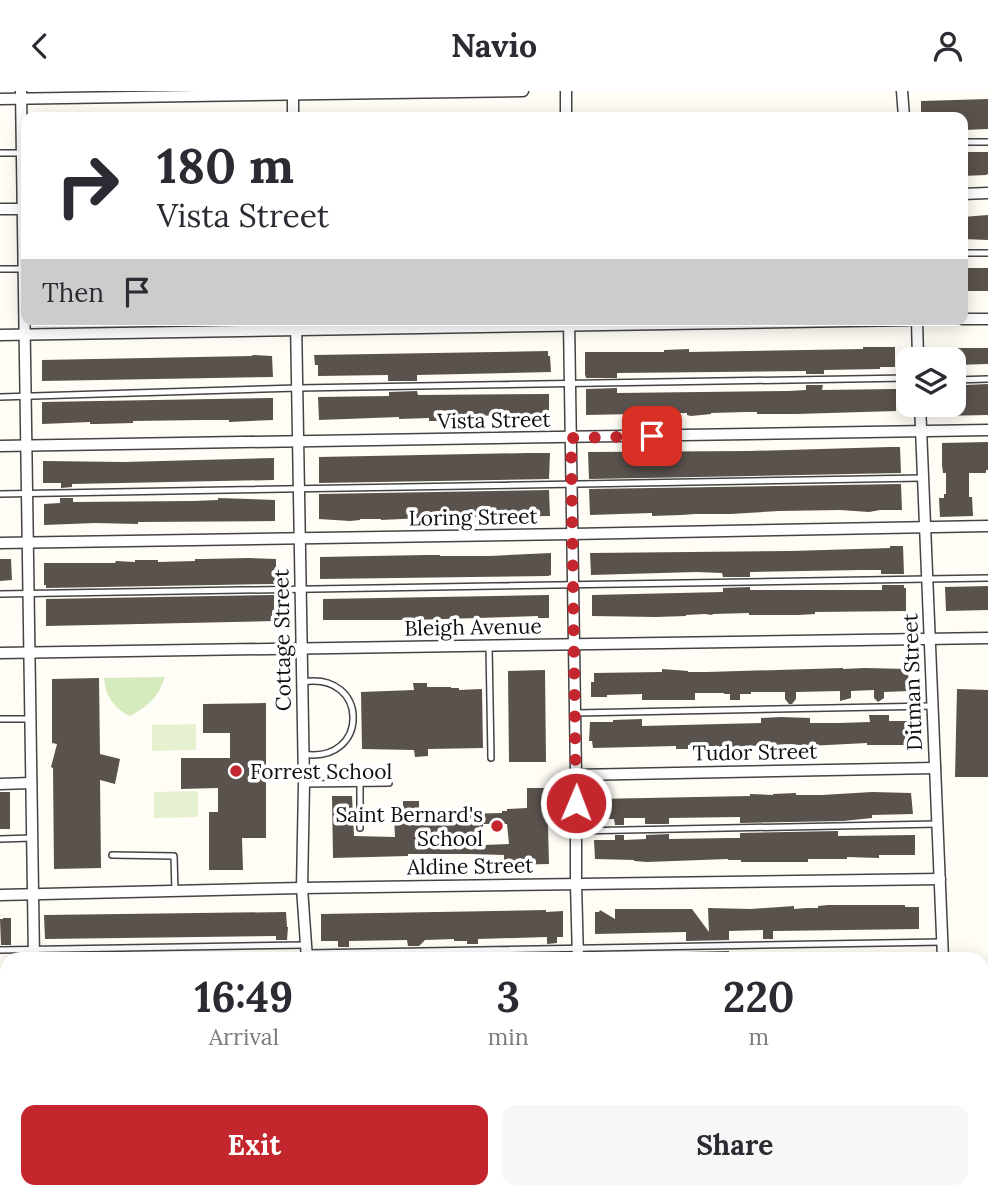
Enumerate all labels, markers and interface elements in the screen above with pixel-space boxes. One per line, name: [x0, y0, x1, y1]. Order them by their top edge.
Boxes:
text: Navio: [451, 25, 537, 66]
icon: back: [21, 27, 59, 65]
icon: person: [929, 27, 967, 65]
text: 180 m: [157, 134, 294, 196]
icon: right: [42, 140, 133, 231]
text: Vista Street: [157, 195, 329, 236]
icon: arrive: [118, 273, 156, 311]
text: Then: [42, 276, 104, 309]
map controls: [896, 347, 966, 417]
button: layers: [896, 347, 966, 417]
street label: Vista Street: [436, 406, 552, 435]
pin: [622, 406, 682, 466]
icon: arrive: [633, 417, 671, 455]
street label: Loring Street: [408, 502, 539, 532]
street label: Cottage Street: [267, 568, 297, 711]
street label: Bleigh Avenue: [404, 612, 542, 642]
street label: Ditman Street: [896, 612, 928, 751]
street label: Tudor Street: [692, 737, 818, 767]
place label: Forrest School: [250, 758, 392, 785]
marker: Forrest School: [228, 763, 244, 779]
position arrow: [539, 766, 613, 840]
place label: Saint Bernard's School: [335, 801, 483, 852]
marker: Saint Bernard's School: [489, 818, 505, 834]
street label: Aldine Street: [406, 851, 534, 881]
text: 16:49: [194, 970, 293, 1024]
text: 3: [496, 970, 520, 1024]
text: 220: [723, 970, 795, 1024]
text: Arrival: [209, 1022, 279, 1051]
text: min: [488, 1022, 529, 1051]
text: m: [749, 1022, 769, 1051]
button: Exit: [21, 1105, 488, 1185]
button: Share: [502, 1105, 968, 1185]

